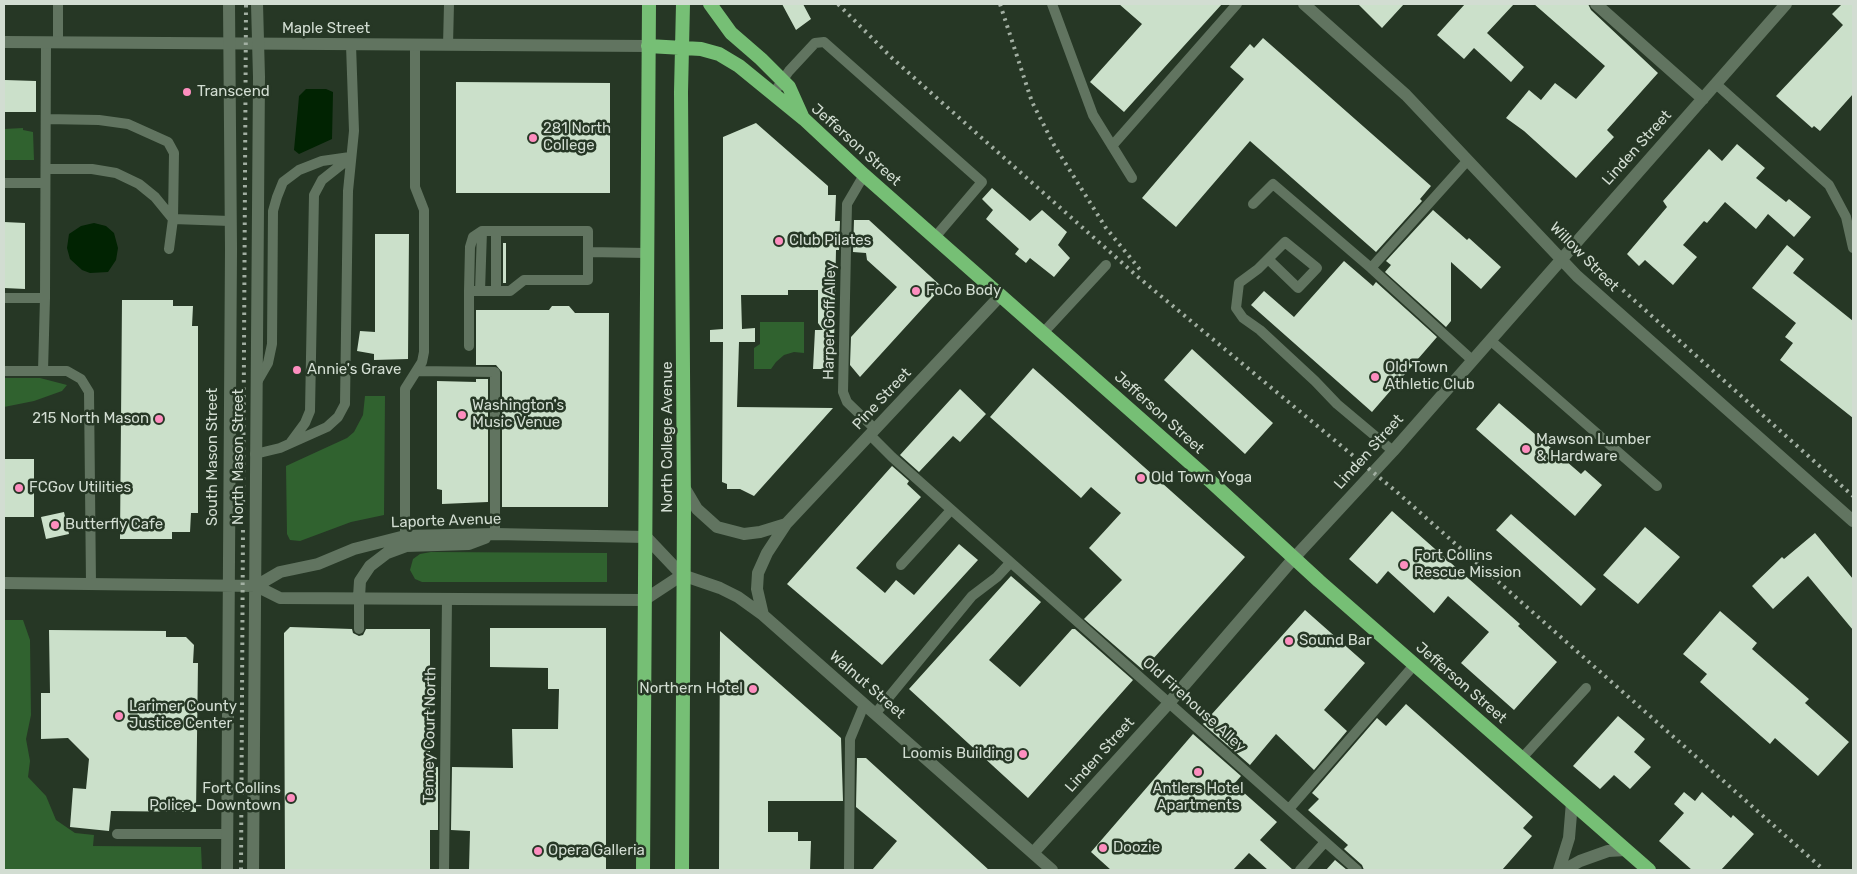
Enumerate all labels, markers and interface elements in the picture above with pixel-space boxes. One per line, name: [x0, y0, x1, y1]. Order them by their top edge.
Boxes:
street label: Maple Street: [282, 20, 370, 38]
place label: Transcend: [197, 83, 270, 101]
marker: Transcend: [181, 86, 193, 98]
street label: Jefferson Street: [807, 100, 905, 190]
street label: Linden Street: [1599, 107, 1675, 189]
place label: 281 North College: [543, 120, 611, 155]
marker: 281 North College: [527, 132, 539, 144]
street label: Willow Street: [1546, 219, 1622, 295]
place label: Club Pilates: [789, 232, 871, 250]
marker: Club Pilates: [773, 235, 785, 247]
street label: Harper Goff Alley: [820, 262, 840, 380]
place label: FoCo Body: [926, 282, 1001, 300]
marker: FoCo Body: [910, 285, 922, 297]
place label: Old Town Athletic Club: [1385, 359, 1475, 394]
place label: Annie's Grave: [307, 361, 401, 379]
street label: North College Avenue: [659, 361, 677, 513]
marker: Annie's Grave: [291, 364, 303, 376]
street label: Pine Street: [849, 364, 915, 434]
street label: Jefferson Street: [1110, 368, 1208, 458]
marker: Old Town Athletic Club: [1369, 371, 1381, 383]
street label: South Mason Street: [204, 388, 222, 526]
street label: North Mason Street: [230, 389, 248, 525]
place label: Washington's Music Venue: [472, 397, 564, 432]
marker: Washington's Music Venue: [456, 409, 468, 421]
place label: 215 North Mason: [32, 410, 149, 428]
street label: Linden Street: [1331, 411, 1407, 493]
marker: 215 North Mason: [153, 413, 165, 425]
place label: Mawson Lumber & Hardware: [1536, 431, 1651, 466]
marker: Mawson Lumber & Hardware: [1520, 443, 1532, 455]
place label: Old Town Yoga: [1151, 469, 1252, 487]
marker: Old Town Yoga: [1135, 472, 1147, 484]
place label: FCGov Utilities: [29, 479, 131, 497]
marker: FCGov Utilities: [13, 482, 25, 494]
street label: Laporte Avenue: [390, 510, 502, 532]
place label: Butterfly Cafe: [65, 516, 163, 534]
marker: Butterfly Cafe: [49, 519, 61, 531]
place label: Fort Collins Rescue Mission: [1414, 547, 1521, 582]
marker: Fort Collins Rescue Mission: [1398, 559, 1410, 571]
place label: Sound Bar: [1299, 632, 1372, 650]
marker: Sound Bar: [1283, 635, 1295, 647]
street label: Jefferson Street: [1412, 639, 1510, 727]
street label: Walnut Street: [825, 647, 909, 723]
street label: Old Firehouse Alley: [1139, 654, 1249, 756]
street label: Tenney Court North: [420, 667, 440, 803]
place label: Northern Hotel: [639, 680, 743, 698]
marker: Northern Hotel: [747, 683, 759, 695]
place label: Larimer County Justice Center: [129, 698, 237, 733]
marker: Larimer County Justice Center: [113, 710, 125, 722]
street label: Linden Street: [1062, 714, 1138, 796]
place label: Loomis Building: [902, 745, 1013, 763]
marker: Loomis Building: [1017, 748, 1029, 760]
marker: Antlers Hotel Apartments: [1192, 766, 1204, 778]
place label: Fort Collins Police - Downtown: [149, 780, 281, 815]
place label: Antlers Hotel Apartments: [1152, 780, 1244, 815]
marker: Fort Collins Police - Downtown: [285, 792, 297, 804]
place label: Doozie: [1113, 839, 1160, 857]
place label: Opera Galleria: [548, 842, 645, 860]
marker: Doozie: [1097, 842, 1109, 854]
marker: Opera Galleria: [532, 845, 544, 857]

